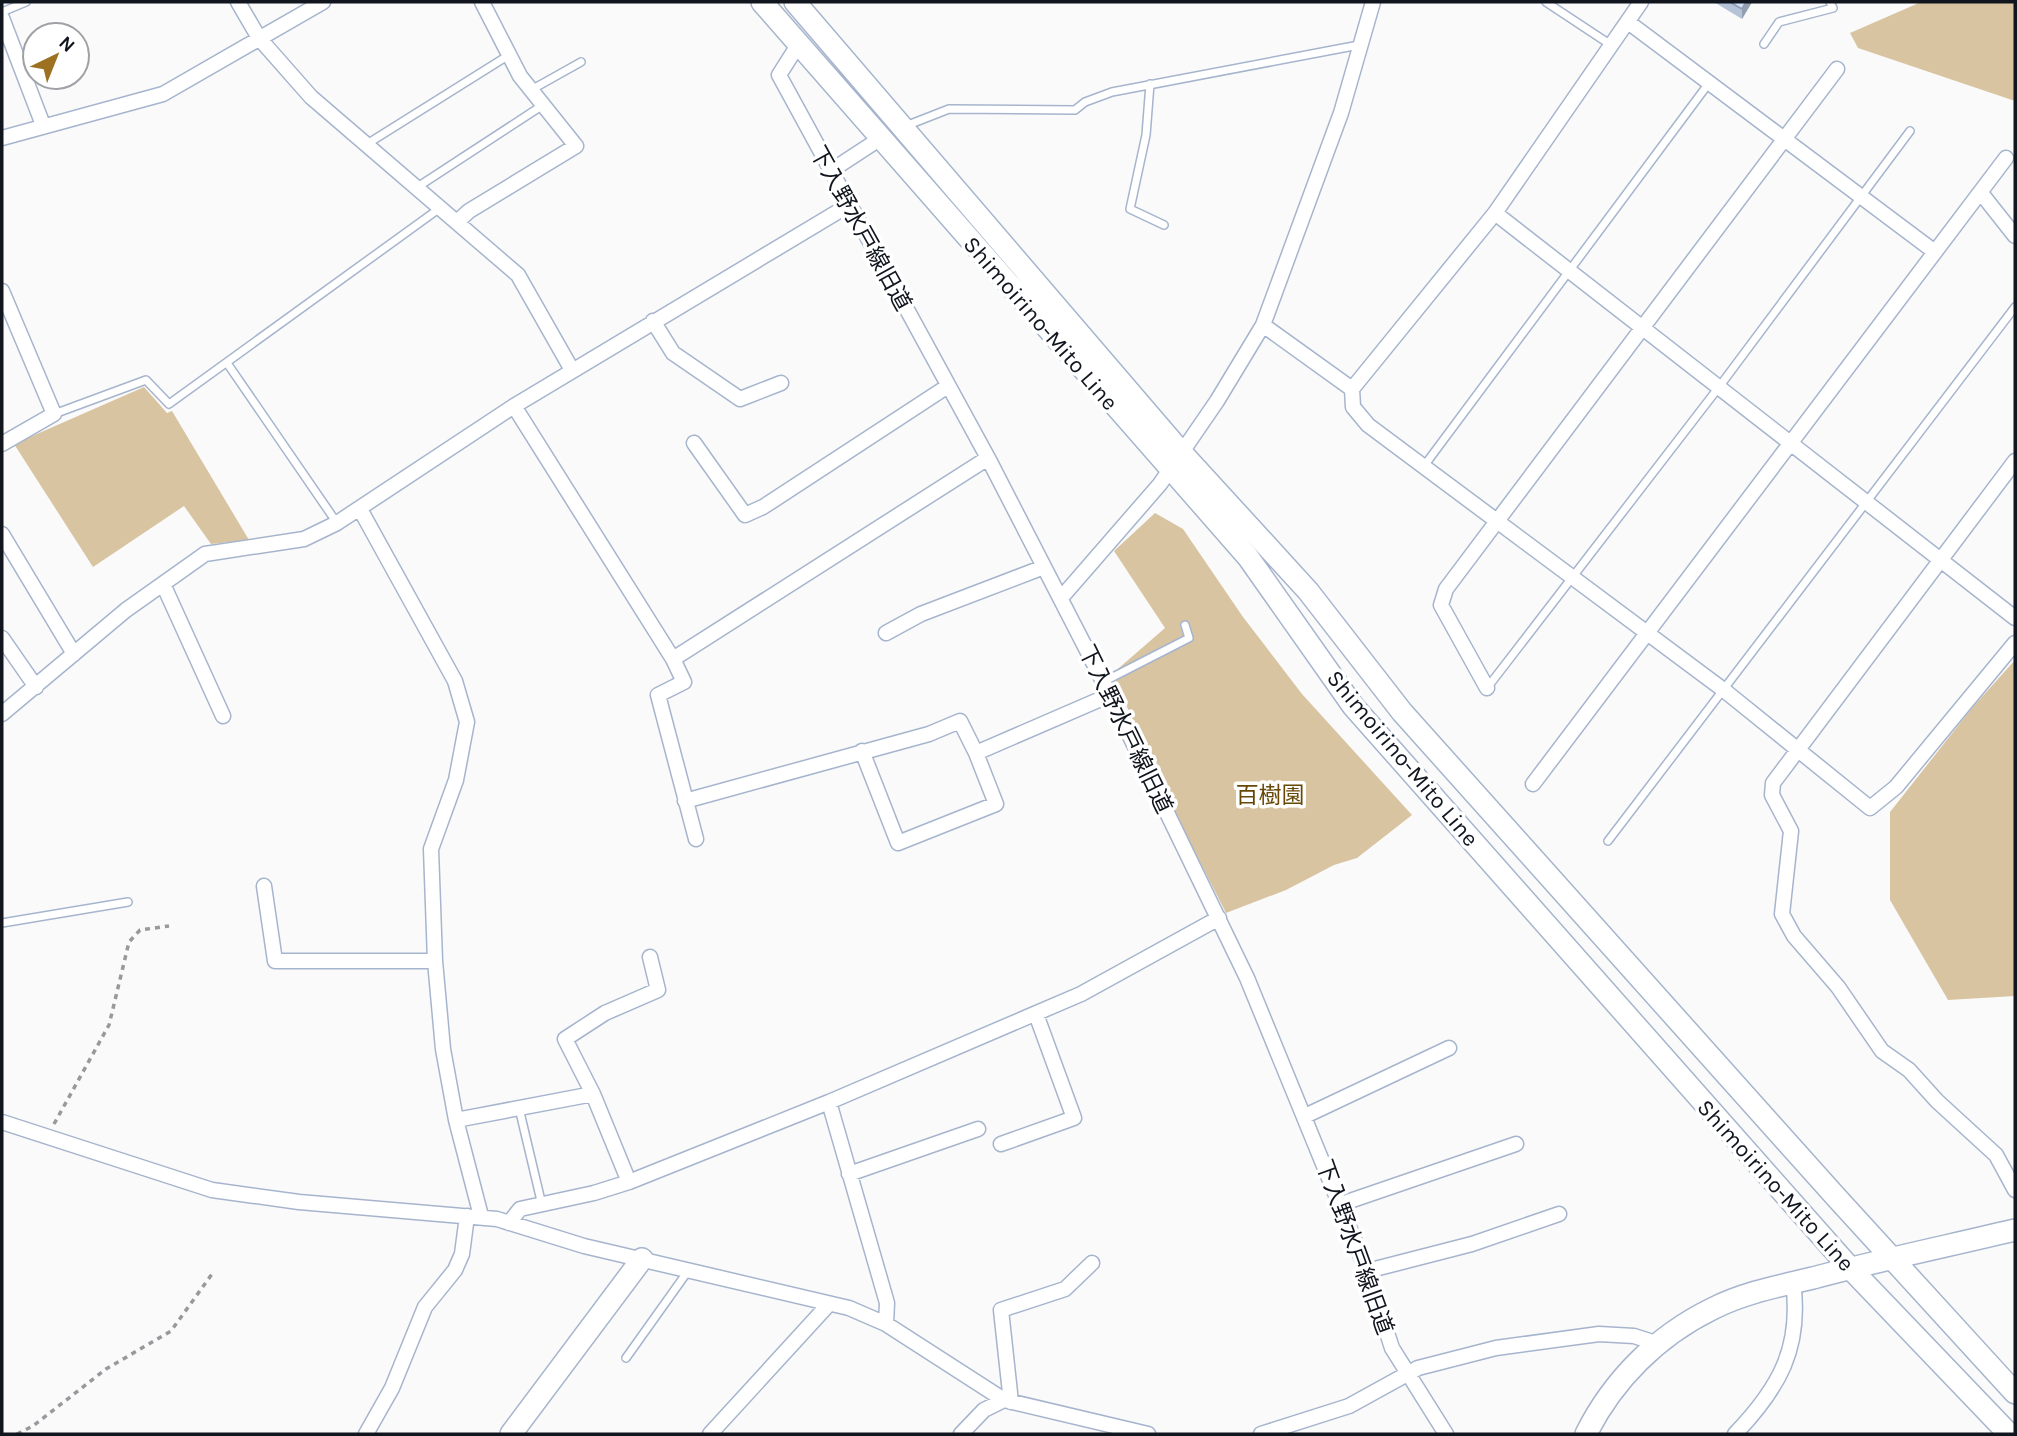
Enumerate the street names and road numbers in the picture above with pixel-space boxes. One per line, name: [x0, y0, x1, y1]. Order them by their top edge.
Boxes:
street label: 下入野水戸線旧道: [804, 141, 917, 315]
street label: Shimoirino-Mito Line: [958, 231, 1123, 416]
street label: 下入野水戸線旧道: [1073, 641, 1178, 818]
street label: Shimoirino-Mito Line: [1321, 665, 1484, 852]
street label: Shimoirino-Mito Line: [1691, 1094, 1860, 1277]
street label: 下入野水戸線旧道: [1310, 1156, 1399, 1338]

